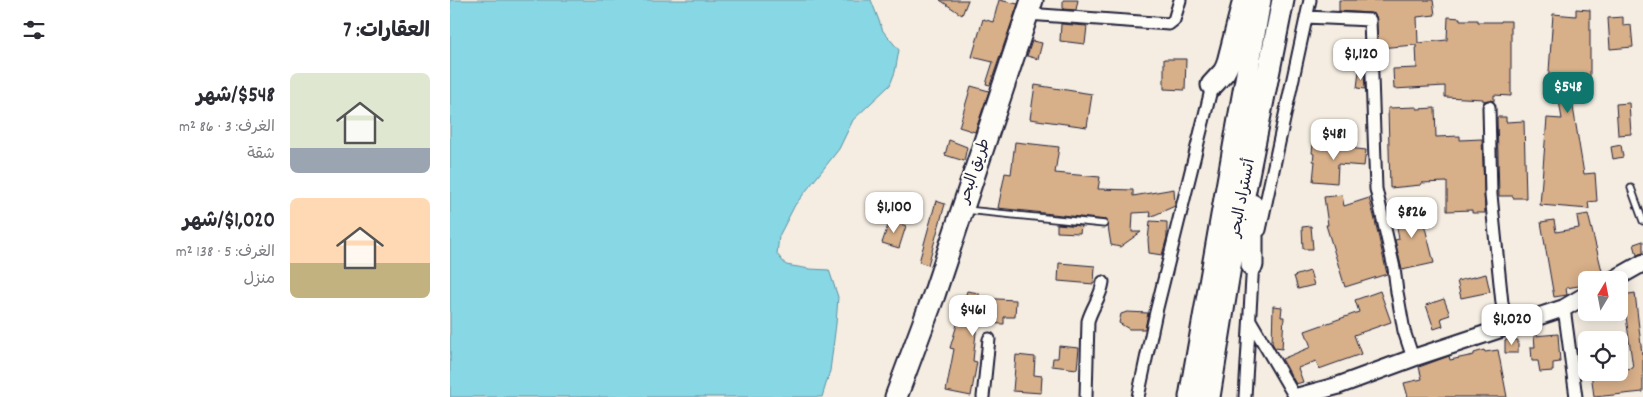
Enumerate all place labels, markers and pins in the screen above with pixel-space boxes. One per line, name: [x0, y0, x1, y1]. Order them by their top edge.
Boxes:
pin: $1,120: [1320, 38, 1402, 81]
pin: $548: [1538, 72, 1598, 114]
pin: $481: [1304, 119, 1364, 161]
pin: $1,100: [853, 192, 935, 234]
pin: $826: [1382, 196, 1442, 239]
pin: $461: [943, 294, 1003, 337]
pin: $1,020: [1471, 304, 1553, 346]

